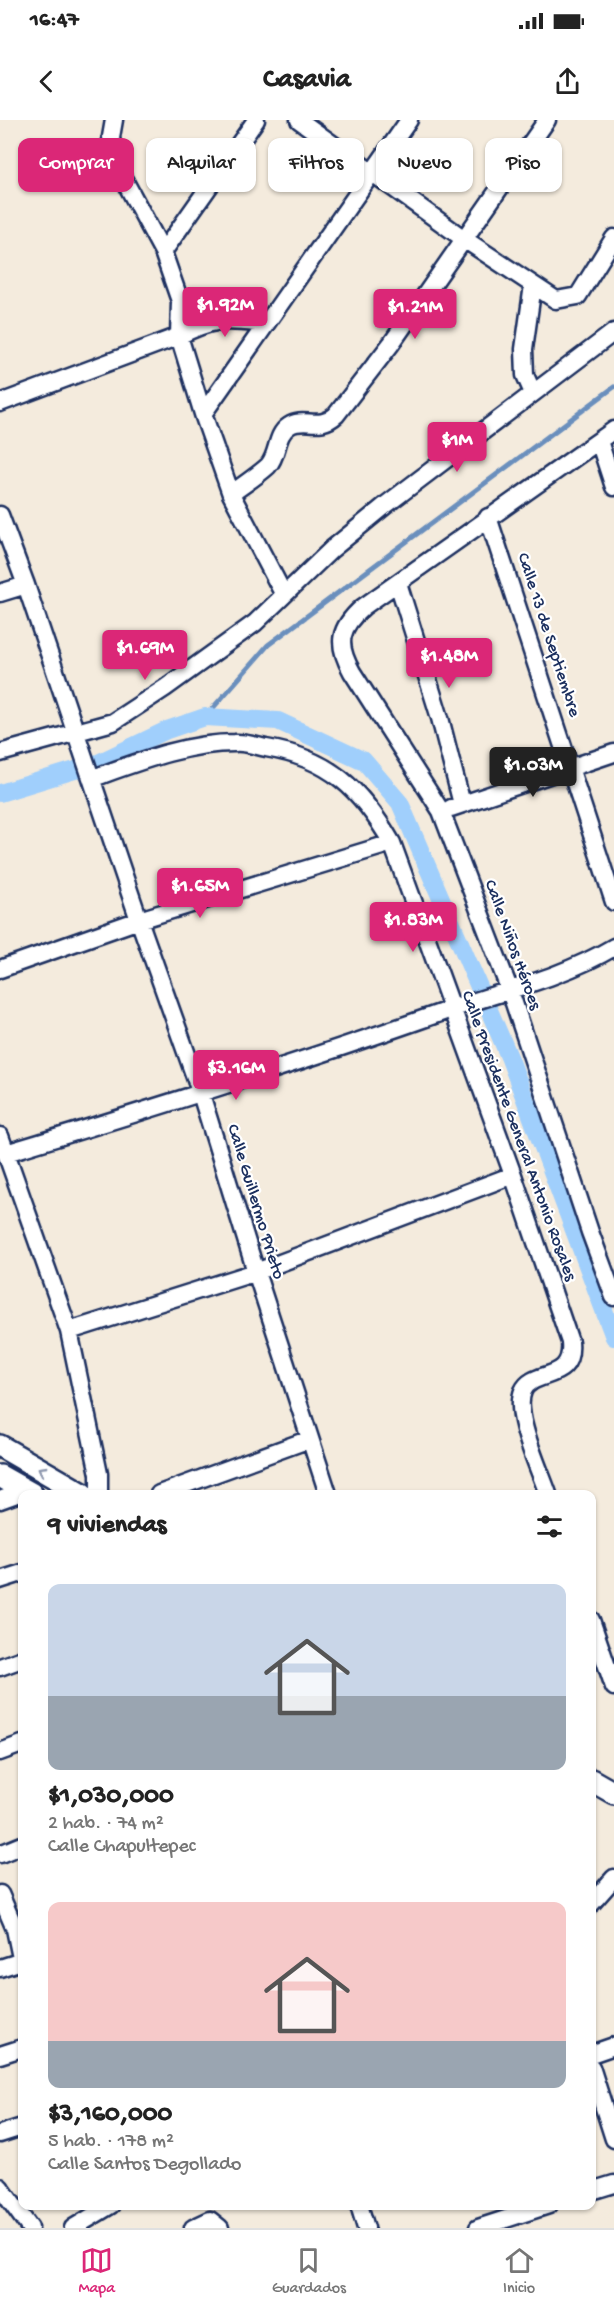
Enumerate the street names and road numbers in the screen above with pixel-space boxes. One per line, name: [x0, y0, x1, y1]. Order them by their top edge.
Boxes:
street label: Calle 13 de Septiembre: [512, 550, 585, 720]
street label: Calle Niños Héroes: [479, 877, 546, 1014]
street label: Calle Presidente General Antonio Rosales: [456, 988, 581, 1285]
street label: Calle Guillermo Prieto: [221, 1122, 289, 1282]

